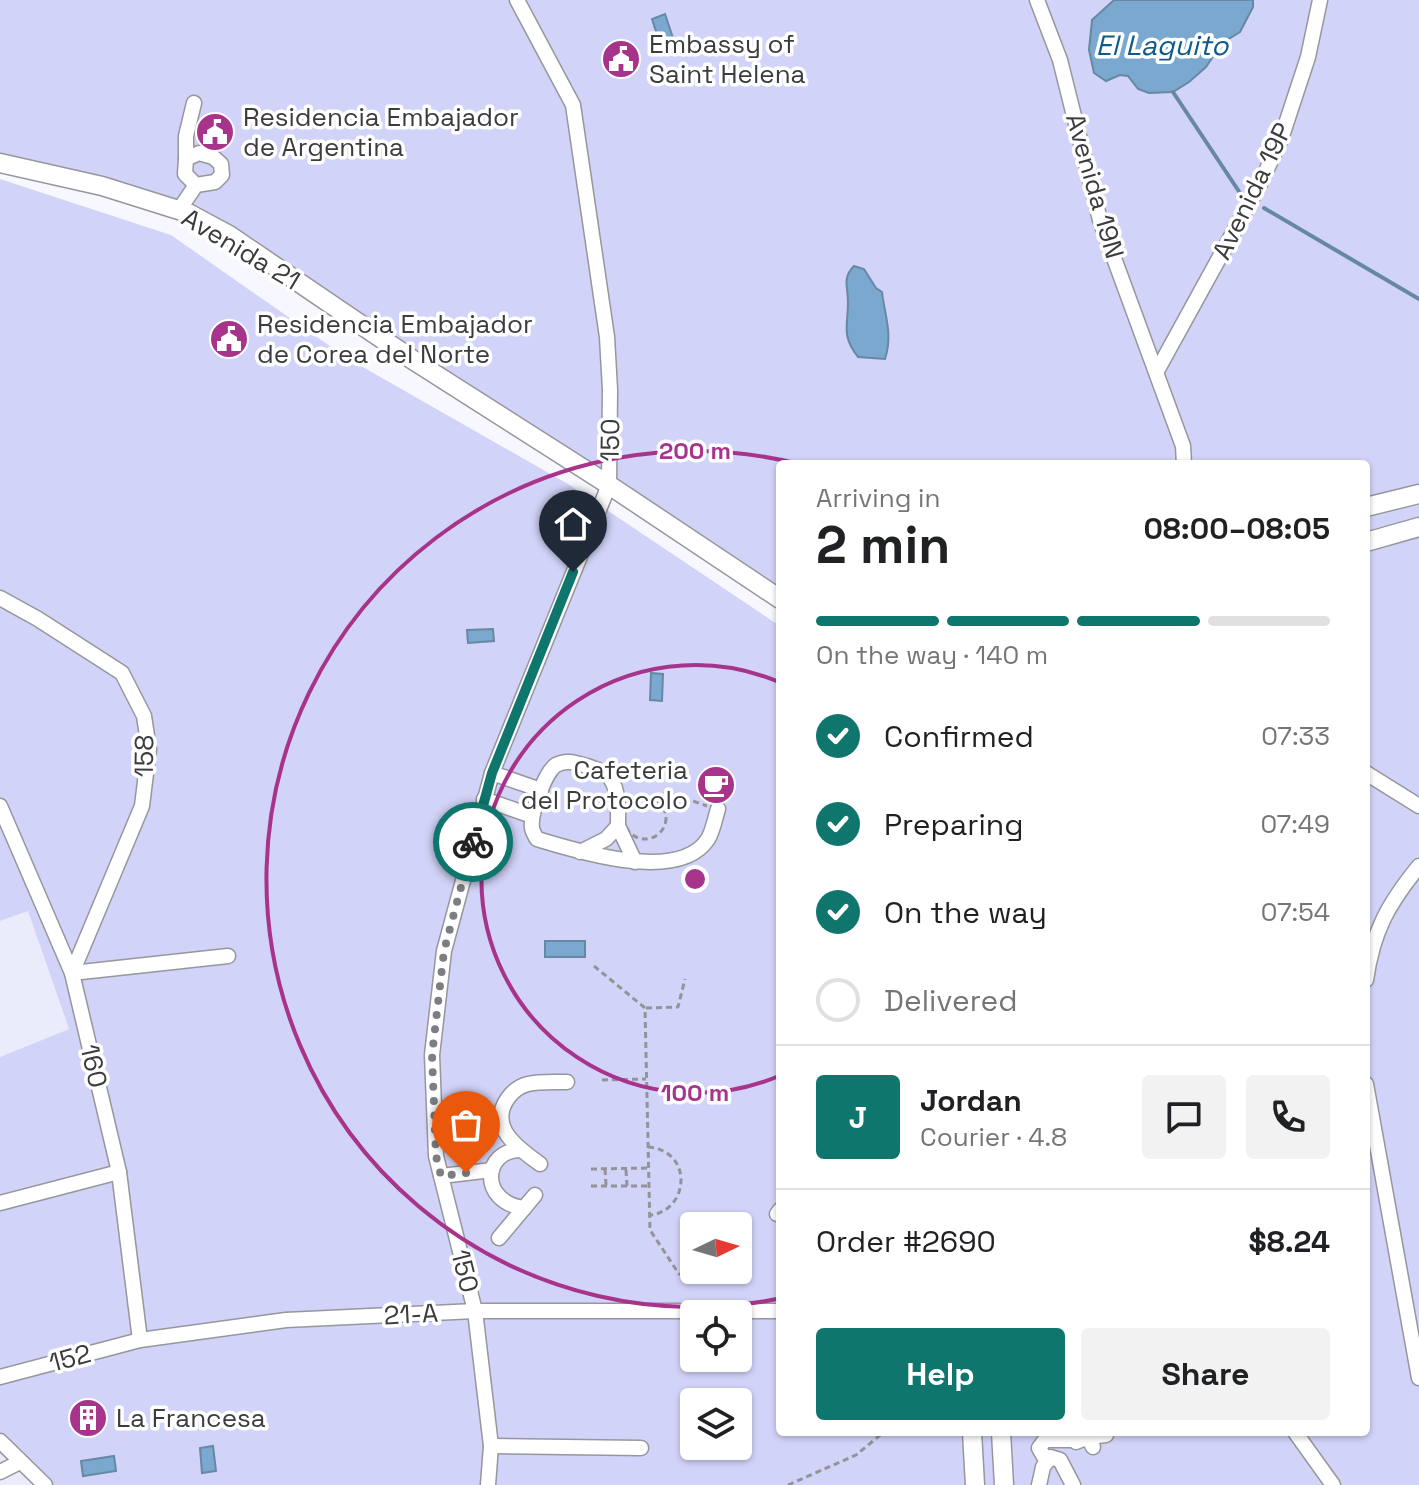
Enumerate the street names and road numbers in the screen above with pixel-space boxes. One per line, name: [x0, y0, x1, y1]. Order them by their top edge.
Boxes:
street label: Avenida 19N: [1058, 109, 1132, 263]
street label: Avenida 19P: [1204, 117, 1300, 265]
street label: Avenida 21: [176, 200, 306, 298]
street label: 150: [593, 418, 627, 462]
street label: 158: [127, 734, 161, 778]
street label: 160: [73, 1041, 115, 1091]
street label: 150: [443, 1246, 487, 1296]
street label: 21-A: [383, 1296, 439, 1332]
street label: 152: [45, 1336, 95, 1380]

